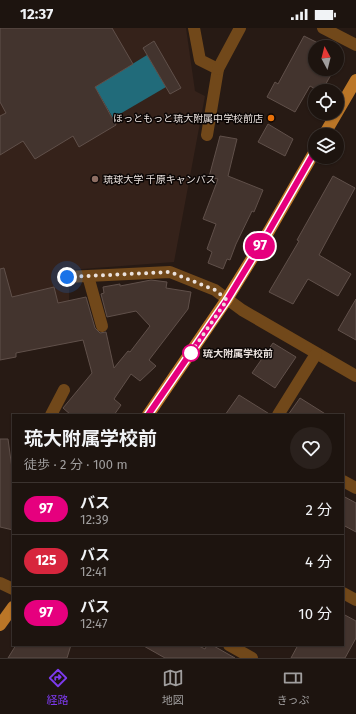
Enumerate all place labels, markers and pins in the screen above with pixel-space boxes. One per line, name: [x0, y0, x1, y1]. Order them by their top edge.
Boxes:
place label: ほっともっと琉大附属中学校前店: [113, 113, 263, 125]
marker: ほっともっと琉大附属中学校前店: [266, 113, 276, 123]
marker: 琉球大学 千原キャンパス: [90, 174, 100, 184]
place label: 琉球大学 千原キャンパス: [103, 174, 216, 186]
marker: 琉大附属学校前: [182, 344, 200, 362]
place label: 琉大附属学校前: [202, 348, 273, 360]

